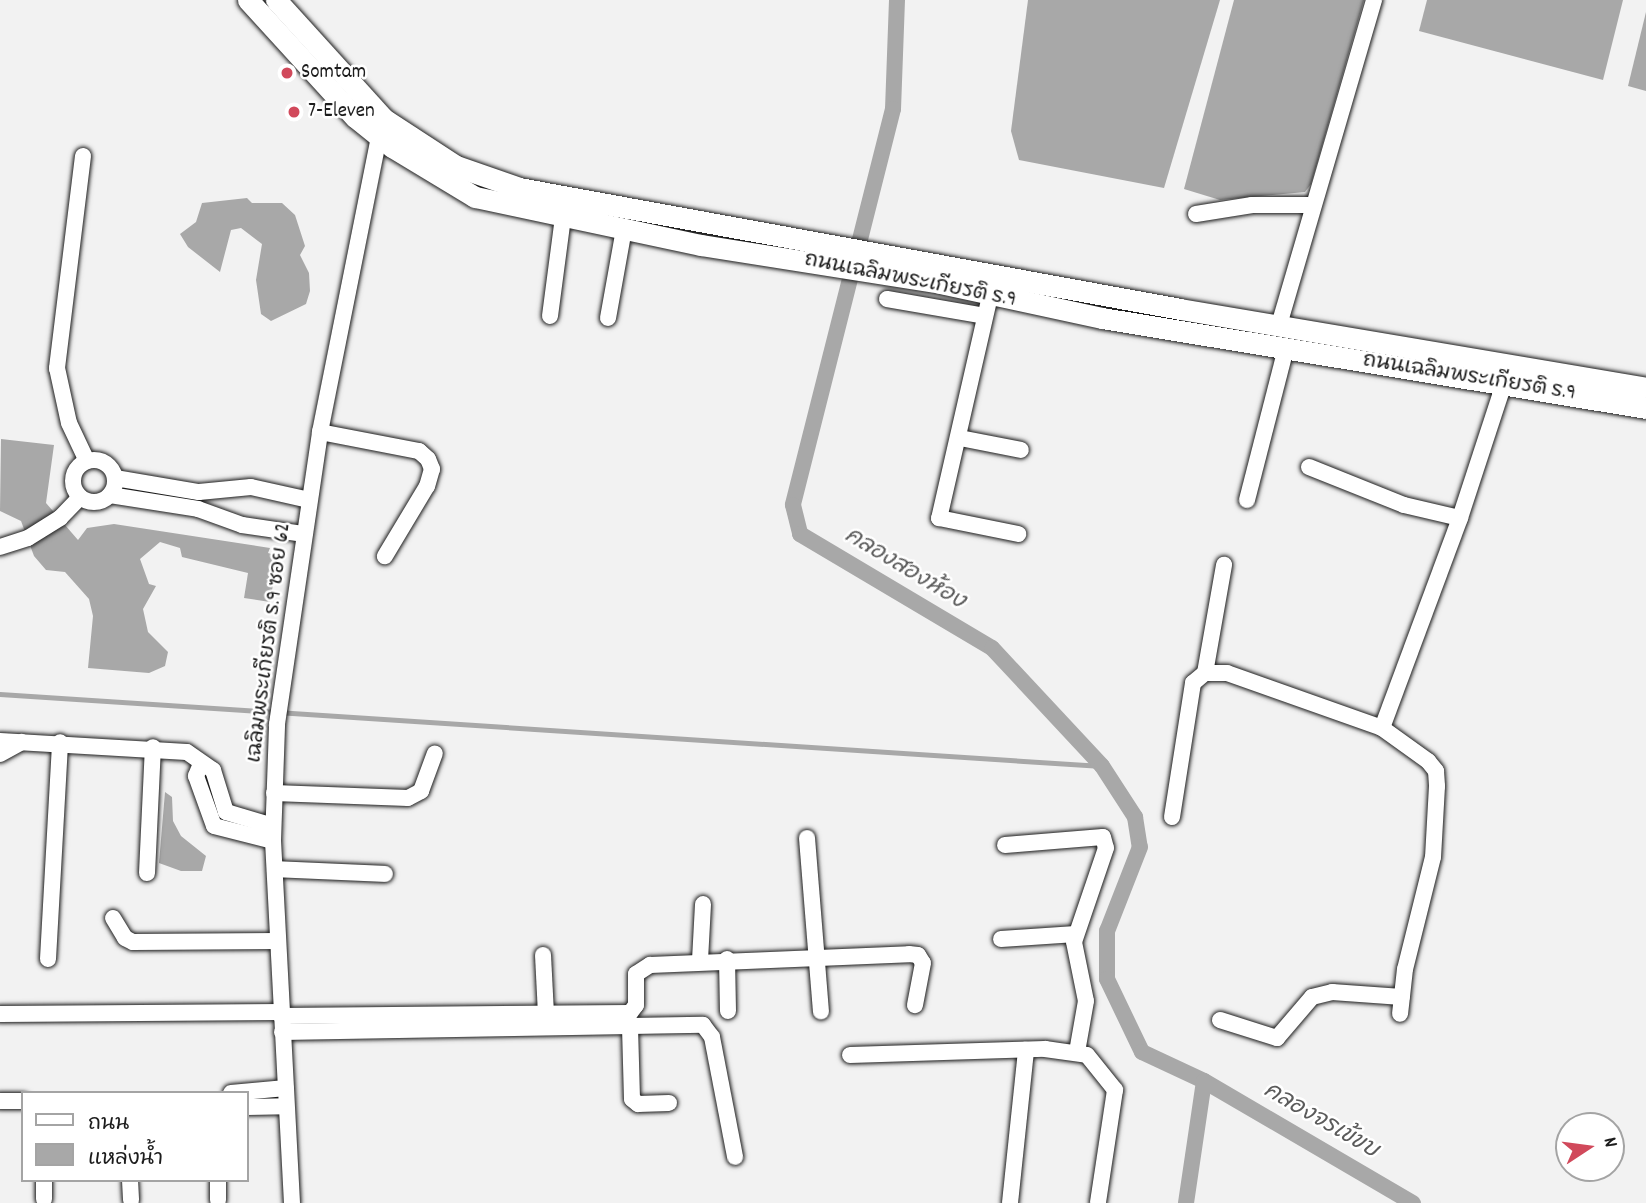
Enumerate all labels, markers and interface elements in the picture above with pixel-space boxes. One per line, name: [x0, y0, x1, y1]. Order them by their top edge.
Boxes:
place label: Somtam: [301, 60, 366, 86]
marker: Somtam: [279, 65, 295, 81]
place label: 7-Eleven: [308, 99, 375, 125]
marker: 7-Eleven: [286, 104, 302, 120]
street label: ถนนเฉลิมพระเกียรติ ร.9: [802, 248, 1018, 314]
street label: ถนนเฉลิมพระเกียรติ ร.9: [1361, 349, 1577, 407]
street label: เฉลิมพระเกียรติ ร.9 ซอย 62: [243, 522, 297, 764]
water label: คลองสองห้อง: [839, 523, 969, 617]
water label: คลองจรเข้ขบ: [1258, 1078, 1382, 1166]
legend: [21, 1091, 248, 1182]
text: ถนน: [88, 1110, 129, 1140]
north arrow: [1555, 1112, 1625, 1182]
text: N: [1595, 1135, 1623, 1150]
text: แหล่งน้ำ: [88, 1145, 163, 1175]

